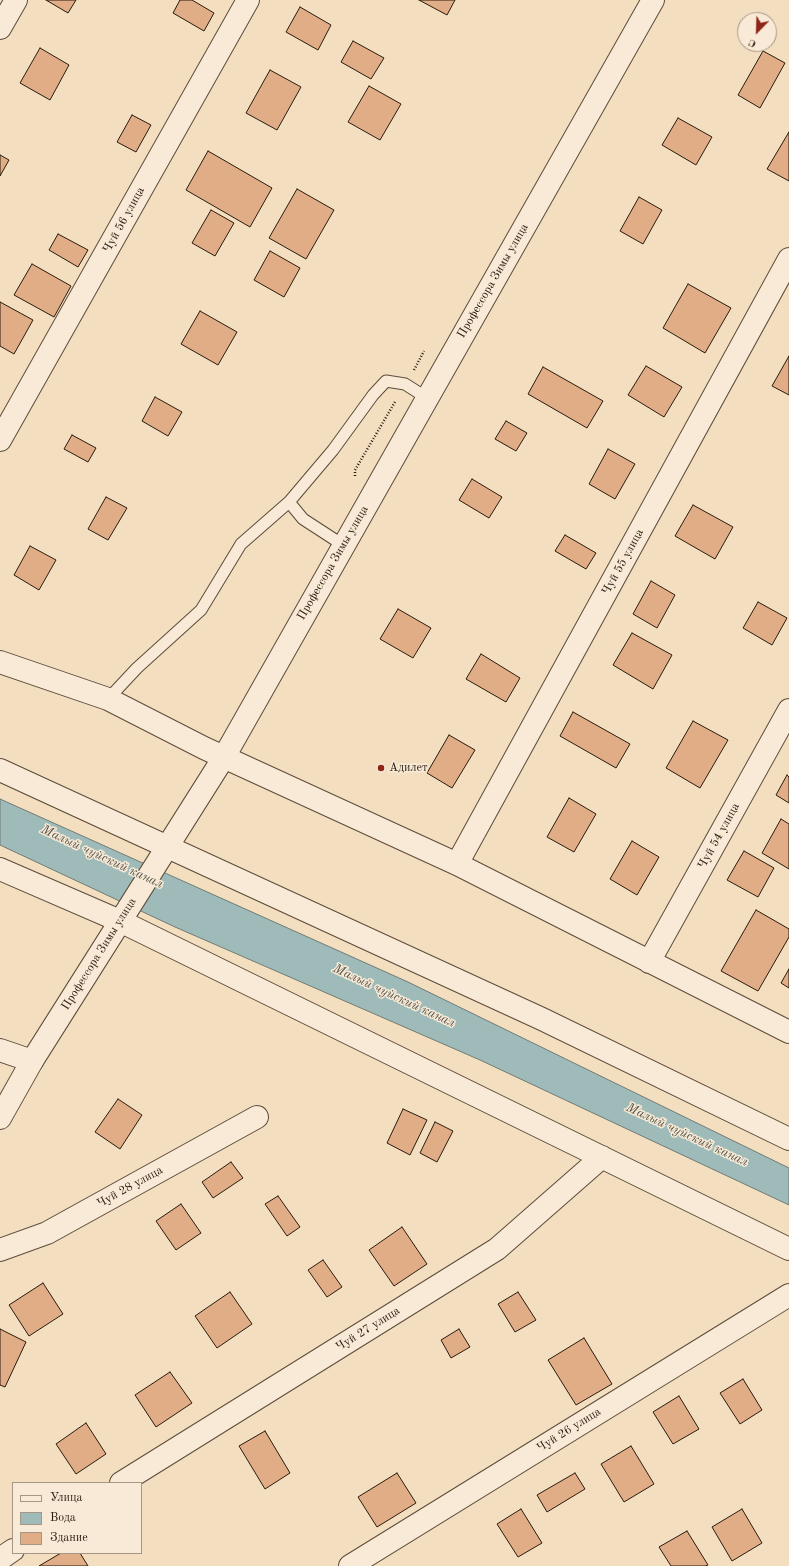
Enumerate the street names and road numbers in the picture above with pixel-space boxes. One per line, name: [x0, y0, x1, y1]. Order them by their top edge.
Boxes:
street label: Чуй 56 улица: [100, 185, 148, 255]
street label: Профессора Зимы улица: [454, 221, 532, 341]
street label: Профессора Зимы улица: [294, 503, 372, 623]
street label: Чуй 55 улица: [599, 527, 647, 597]
street label: Чуй 54 улица: [695, 801, 743, 871]
street label: Профессора Зимы улица: [58, 895, 140, 1013]
street label: Чуй 28 улица: [95, 1163, 165, 1211]
street label: Чуй 27 улица: [333, 1304, 403, 1354]
street label: Чуй 26 улица: [534, 1405, 604, 1455]

